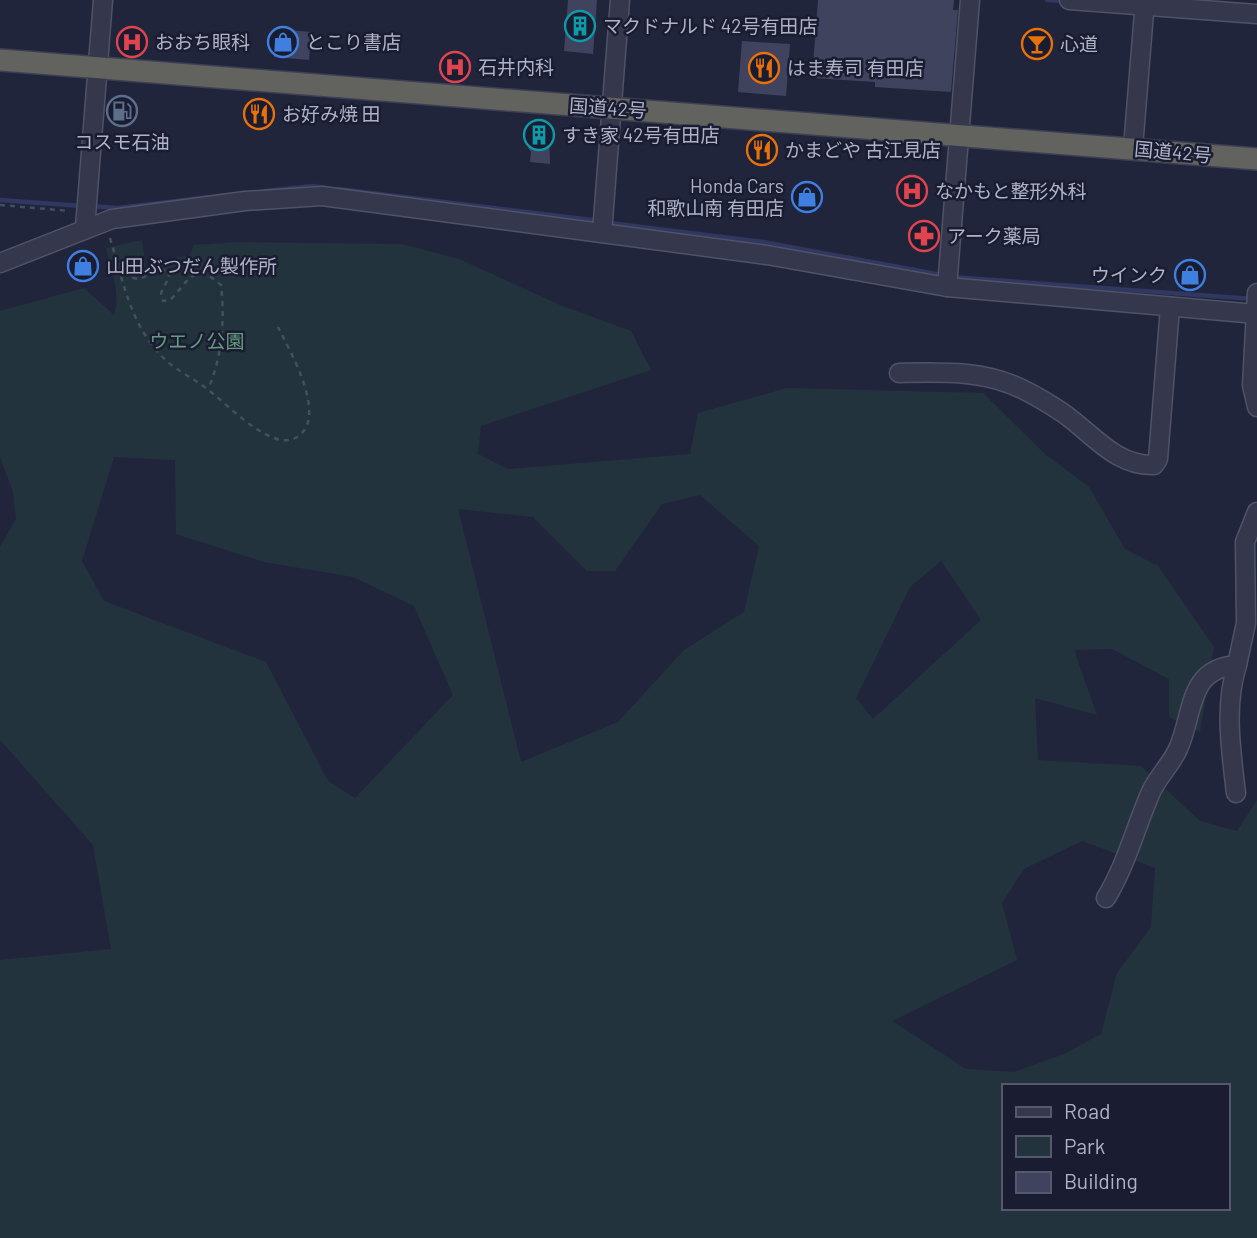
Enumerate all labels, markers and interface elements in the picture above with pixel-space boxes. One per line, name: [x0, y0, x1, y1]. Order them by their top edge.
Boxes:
building icon: マクドナルド 42号有田店: [563, 9, 597, 43]
place label: マクドナルド 42号有田店: [603, 14, 817, 37]
hospital icon: おおち眼科: [115, 25, 149, 59]
shop icon: とこり書店: [266, 25, 300, 59]
bar icon: 心道: [1020, 27, 1054, 61]
place label: おおち眼科: [155, 30, 250, 53]
place label: とこり書店: [306, 30, 401, 53]
place label: 心道: [1060, 32, 1098, 55]
hospital icon: 石井内科: [438, 50, 472, 84]
restaurant icon: はま寿司 有田店: [747, 51, 781, 85]
place label: 石井内科: [478, 55, 554, 78]
place label: はま寿司 有田店: [787, 56, 924, 79]
street label: 国道42号: [568, 93, 648, 122]
fuel station icon: コスモ石油: [105, 94, 139, 128]
restaurant icon: お好み焼 田: [242, 97, 276, 131]
place label: お好み焼 田: [282, 102, 381, 125]
building icon: すき家 42号有田店: [522, 118, 556, 152]
place label: すき家 42号有田店: [562, 123, 719, 146]
place label: コスモ石油: [74, 130, 170, 153]
restaurant icon: かまどや 古江見店: [745, 133, 779, 167]
street label: 国道42号: [1133, 137, 1213, 166]
place label: かまどや 古江見店: [785, 138, 941, 161]
place label: Honda Cars 和歌山南 有田店: [647, 174, 784, 219]
hospital icon: なかもと整形外科: [895, 174, 929, 208]
place label: なかもと整形外科: [935, 179, 1087, 202]
shop icon: Honda Cars 和歌山南 有田店: [790, 180, 824, 214]
pharmacy icon: アーク薬局: [907, 219, 941, 253]
place label: アーク薬局: [947, 224, 1041, 247]
shop icon: 山田ぶつだん製作所: [66, 249, 100, 283]
place label: 山田ぶつだん製作所: [106, 254, 277, 277]
shop icon: ウインク: [1173, 258, 1207, 292]
place label: ウインク: [1091, 263, 1167, 286]
park label: ウエノ公園: [149, 329, 245, 352]
legend: [1002, 1084, 1229, 1210]
text: Road: [1064, 1098, 1110, 1123]
text: Park: [1064, 1133, 1105, 1158]
text: Building: [1064, 1168, 1138, 1193]

